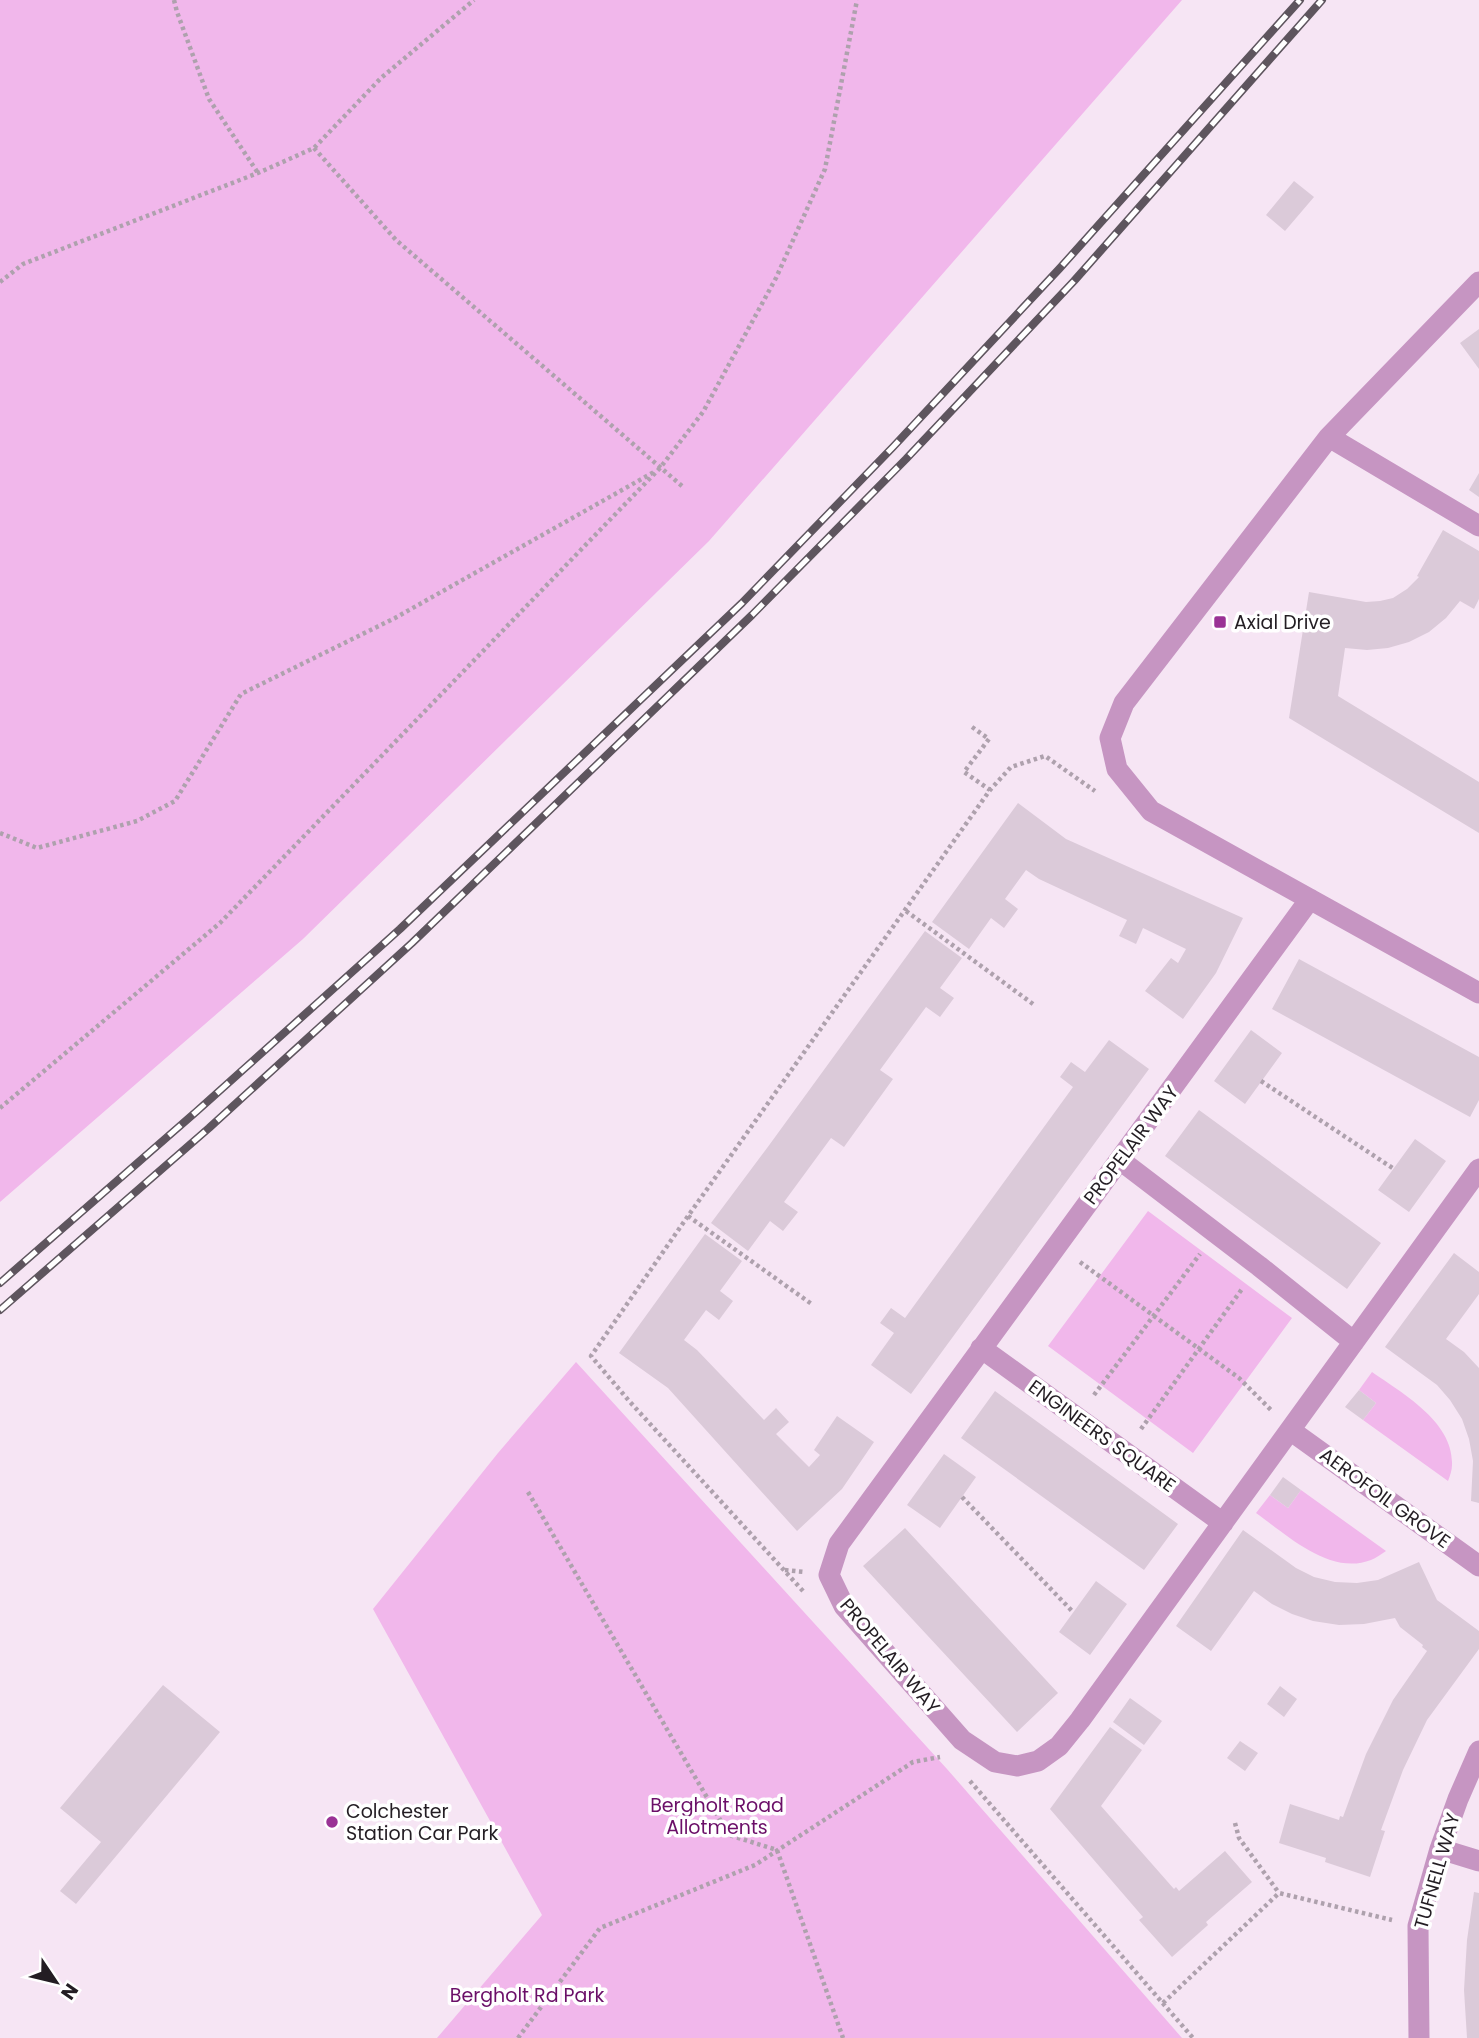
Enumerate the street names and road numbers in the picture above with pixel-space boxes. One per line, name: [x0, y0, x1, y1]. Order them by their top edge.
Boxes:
street label: PROPELAIR WAY: [1077, 1080, 1185, 1210]
street label: ENGINEERS SQUARE: [1023, 1373, 1181, 1499]
street label: AEROFOIL GROVE: [1314, 1441, 1456, 1555]
street label: PROPELAIR WAY: [834, 1593, 946, 1719]
street label: TUFNELL WAY: [1408, 1810, 1466, 1932]

